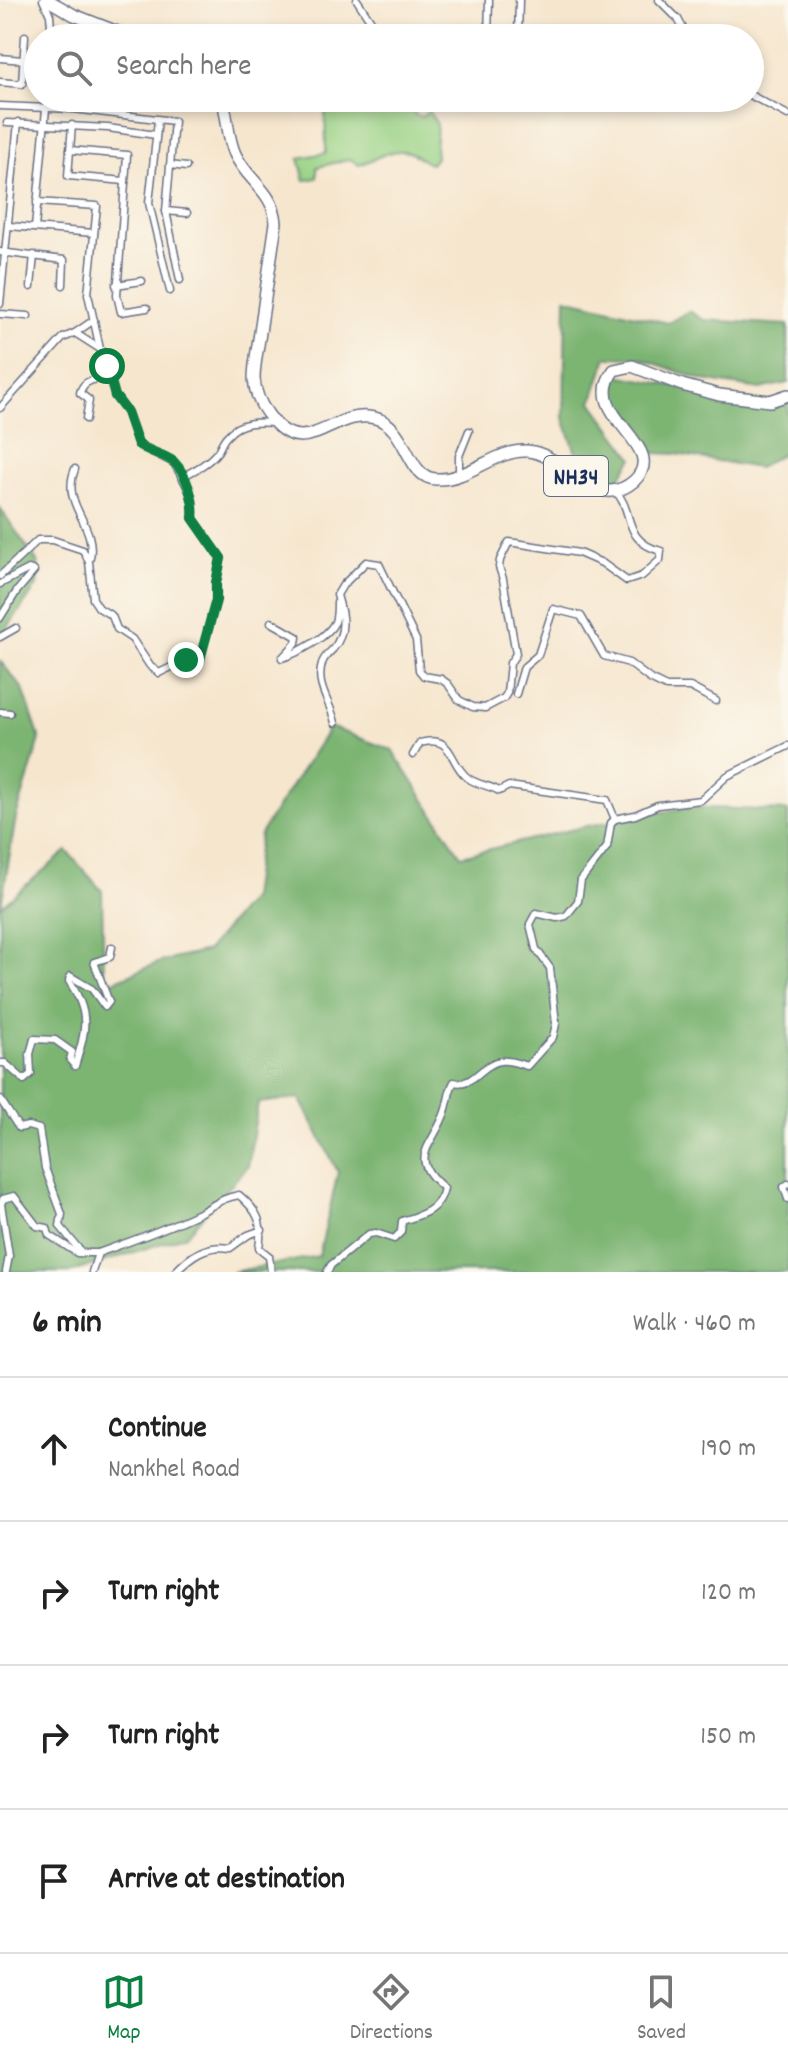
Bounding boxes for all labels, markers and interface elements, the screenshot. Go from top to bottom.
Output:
search box [24,24,764,112]
icon: search [52,46,96,90]
text: Search here [116,47,252,90]
route start [89,348,125,384]
road number: NH34 [544,456,608,496]
route end [168,642,204,678]
text: 6 min [32,1300,102,1349]
text: Walk · 460 m [633,1306,756,1343]
text: Continue [108,1409,207,1452]
icon: ahead [32,1427,76,1471]
text: 190 m [700,1431,756,1468]
text: Nankhel Road [108,1452,240,1489]
icon: right [32,1571,76,1615]
text: Turn right [108,1572,219,1615]
text: 120 m [701,1575,756,1612]
icon: right [32,1715,76,1759]
text: Turn right [108,1716,219,1759]
text: 150 m [700,1719,756,1756]
icon: arrive [32,1859,76,1903]
text: Arrive at destination [108,1860,345,1903]
tab: Map [102,1970,146,2049]
tab: Directions [350,1970,433,2049]
tab: Saved [637,1970,686,2049]

